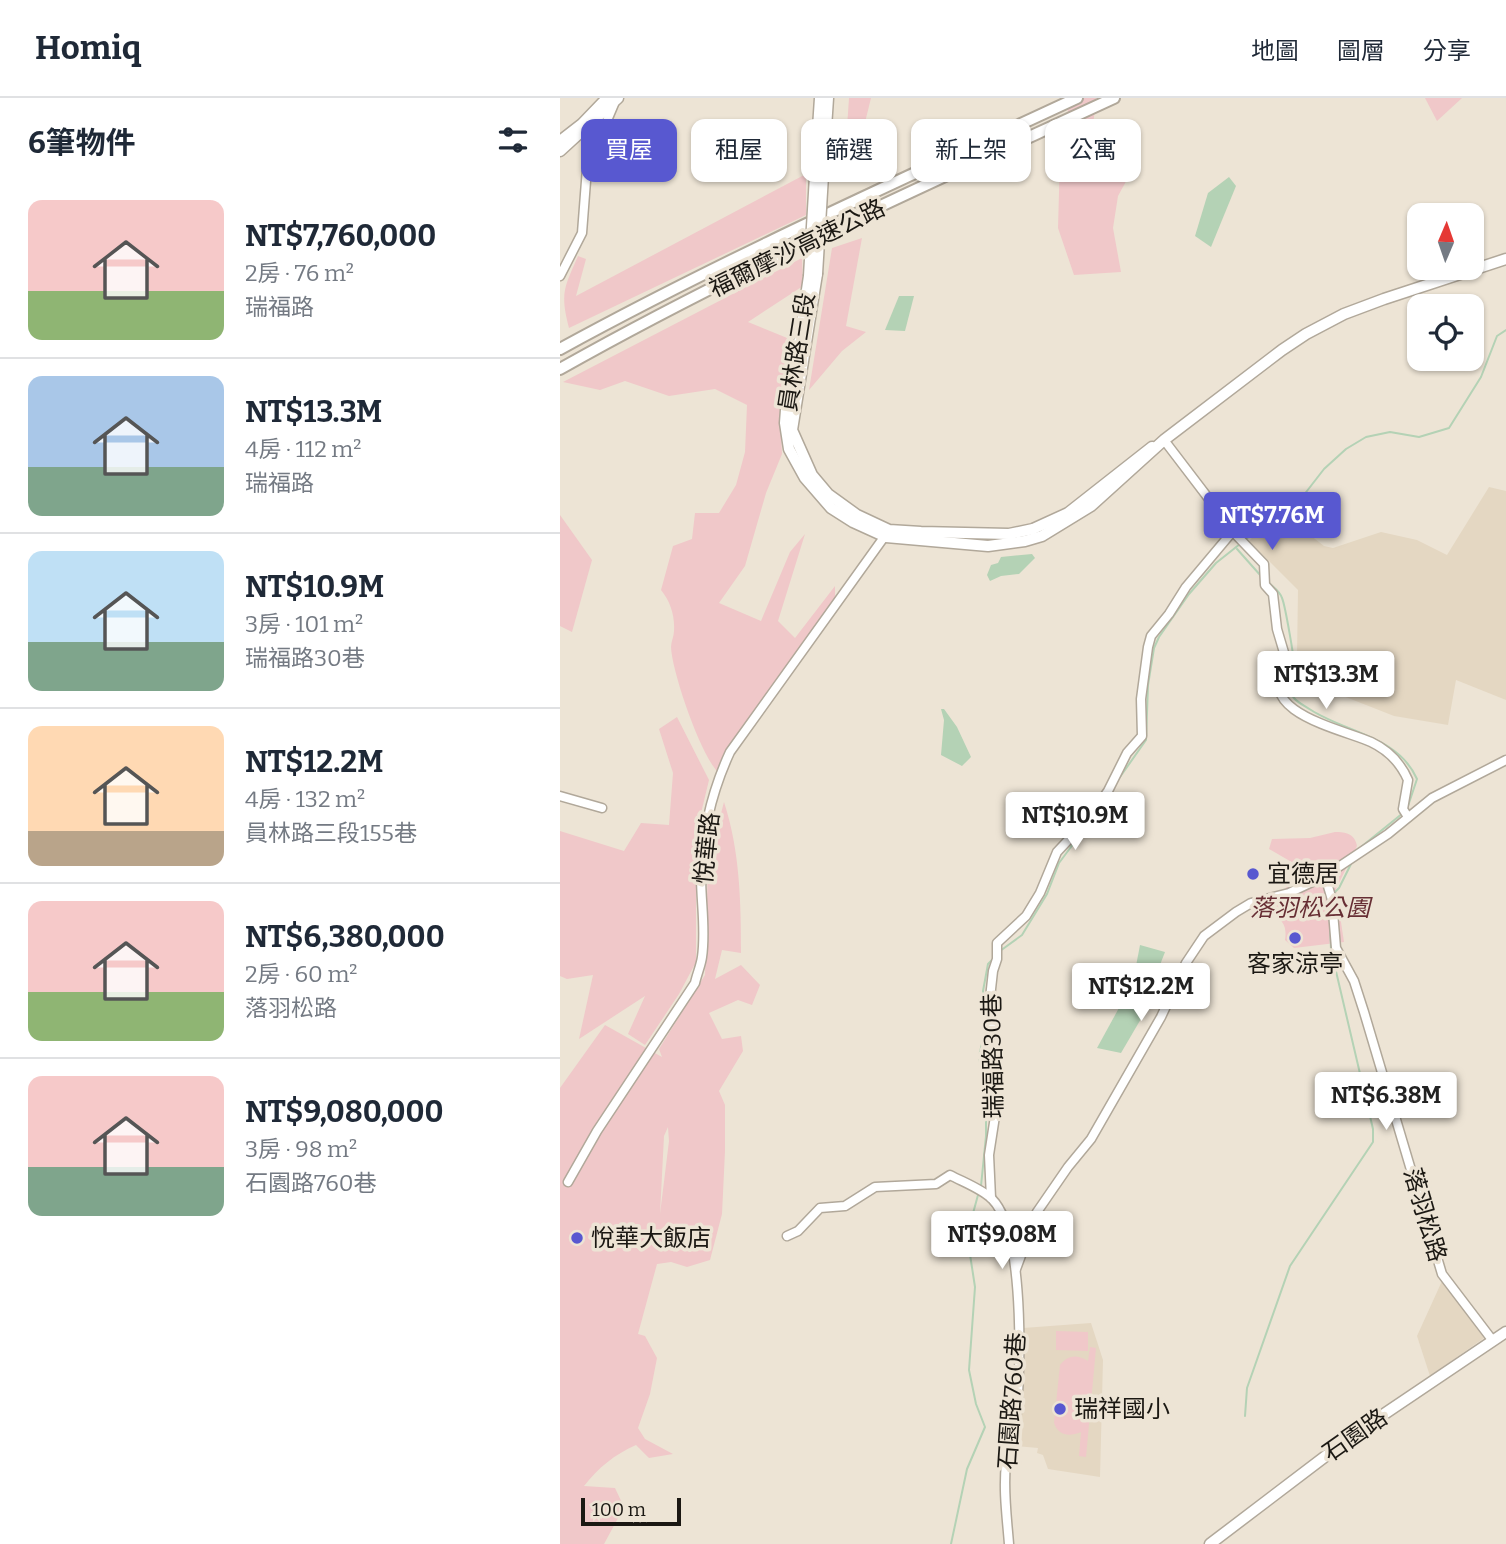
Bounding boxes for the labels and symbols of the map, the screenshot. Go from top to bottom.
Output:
street label: 福爾摩沙高速公路 [705,193,889,303]
north arrow [1407,203,1484,280]
street label: 員林路三段 [774,291,820,413]
pin: NT$7.76M [1200,492,1344,552]
pin: NT$13.3M [1254,652,1398,711]
pin: NT$10.9M [1003,792,1147,852]
street label: 悅華路 [689,811,725,885]
place label: 宜德居 [1267,860,1339,888]
marker: 宜德居 [1245,866,1261,882]
park label: 落羽松公園 [1250,894,1373,922]
marker: 客家涼亭 [1287,930,1303,946]
place label: 客家涼亭 [1247,950,1343,978]
pin: NT$12.2M [1069,964,1213,1023]
street label: 瑞福路30巷 [978,993,1008,1119]
pin: NT$6.38M [1314,1072,1458,1132]
street label: 落羽松路 [1398,1165,1452,1265]
pin: NT$9.08M [930,1212,1074,1271]
place label: 悅華大飯店 [591,1224,711,1252]
marker: 悅華大飯店 [569,1230,585,1246]
street label: 石園路760巷 [993,1332,1031,1470]
place label: 瑞祥國小 [1074,1395,1170,1423]
marker: 瑞祥國小 [1052,1401,1068,1417]
street label: 石園路 [1317,1403,1393,1467]
scale bar [581,1495,681,1527]

